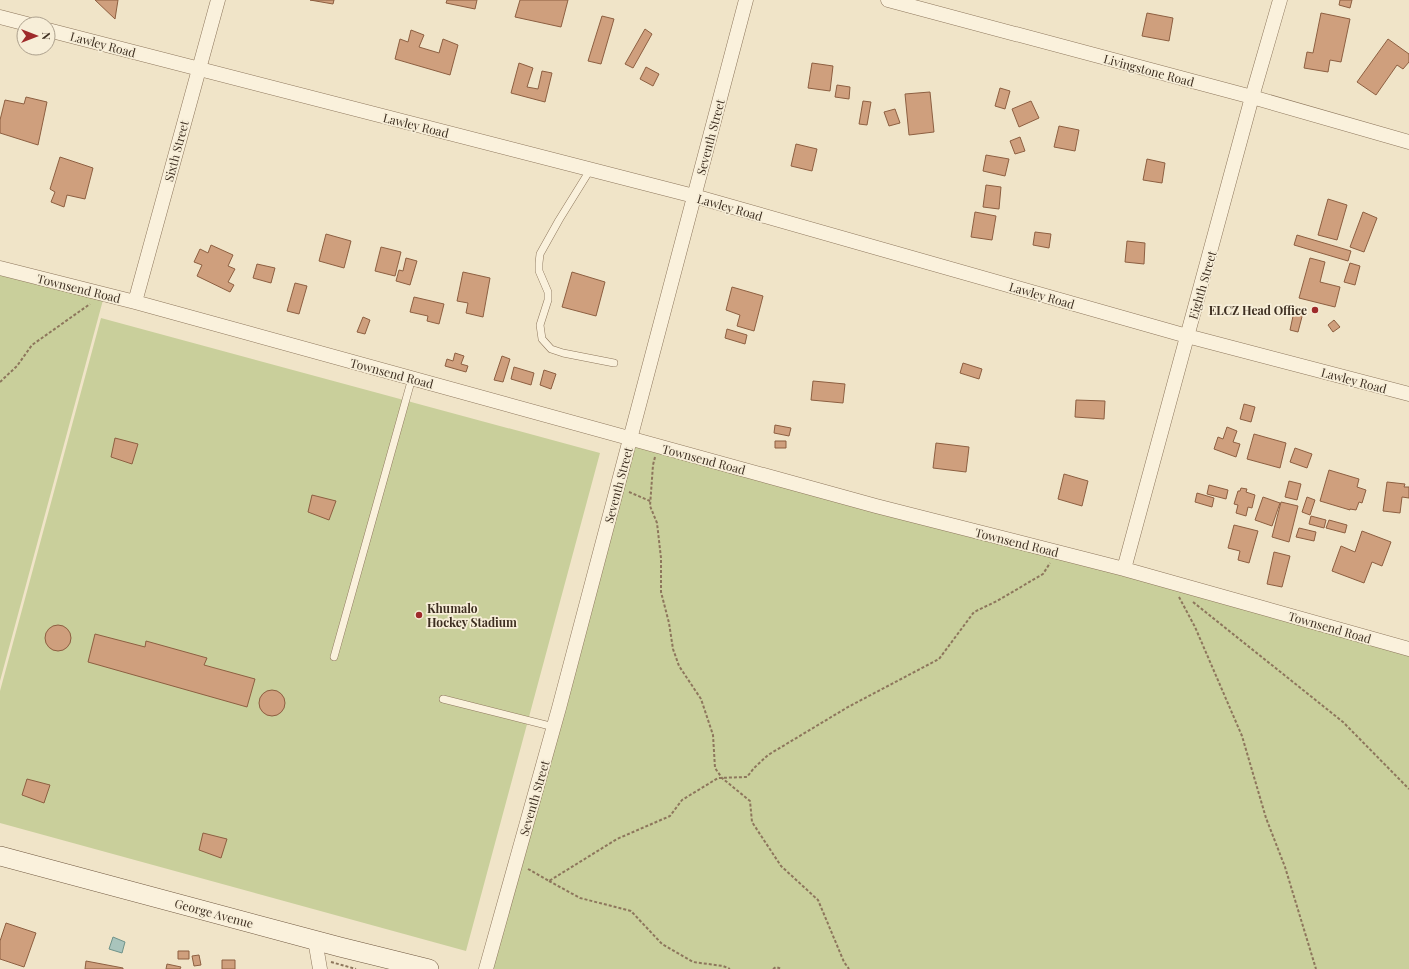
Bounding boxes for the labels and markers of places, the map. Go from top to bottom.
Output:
place label: ELCZ Head Office [1209,302,1307,318]
marker: ELCZ Head Office [1310,305,1320,315]
place label: Khumalo Hockey Stadium [427,600,517,630]
marker: Khumalo Hockey Stadium [414,610,424,620]

